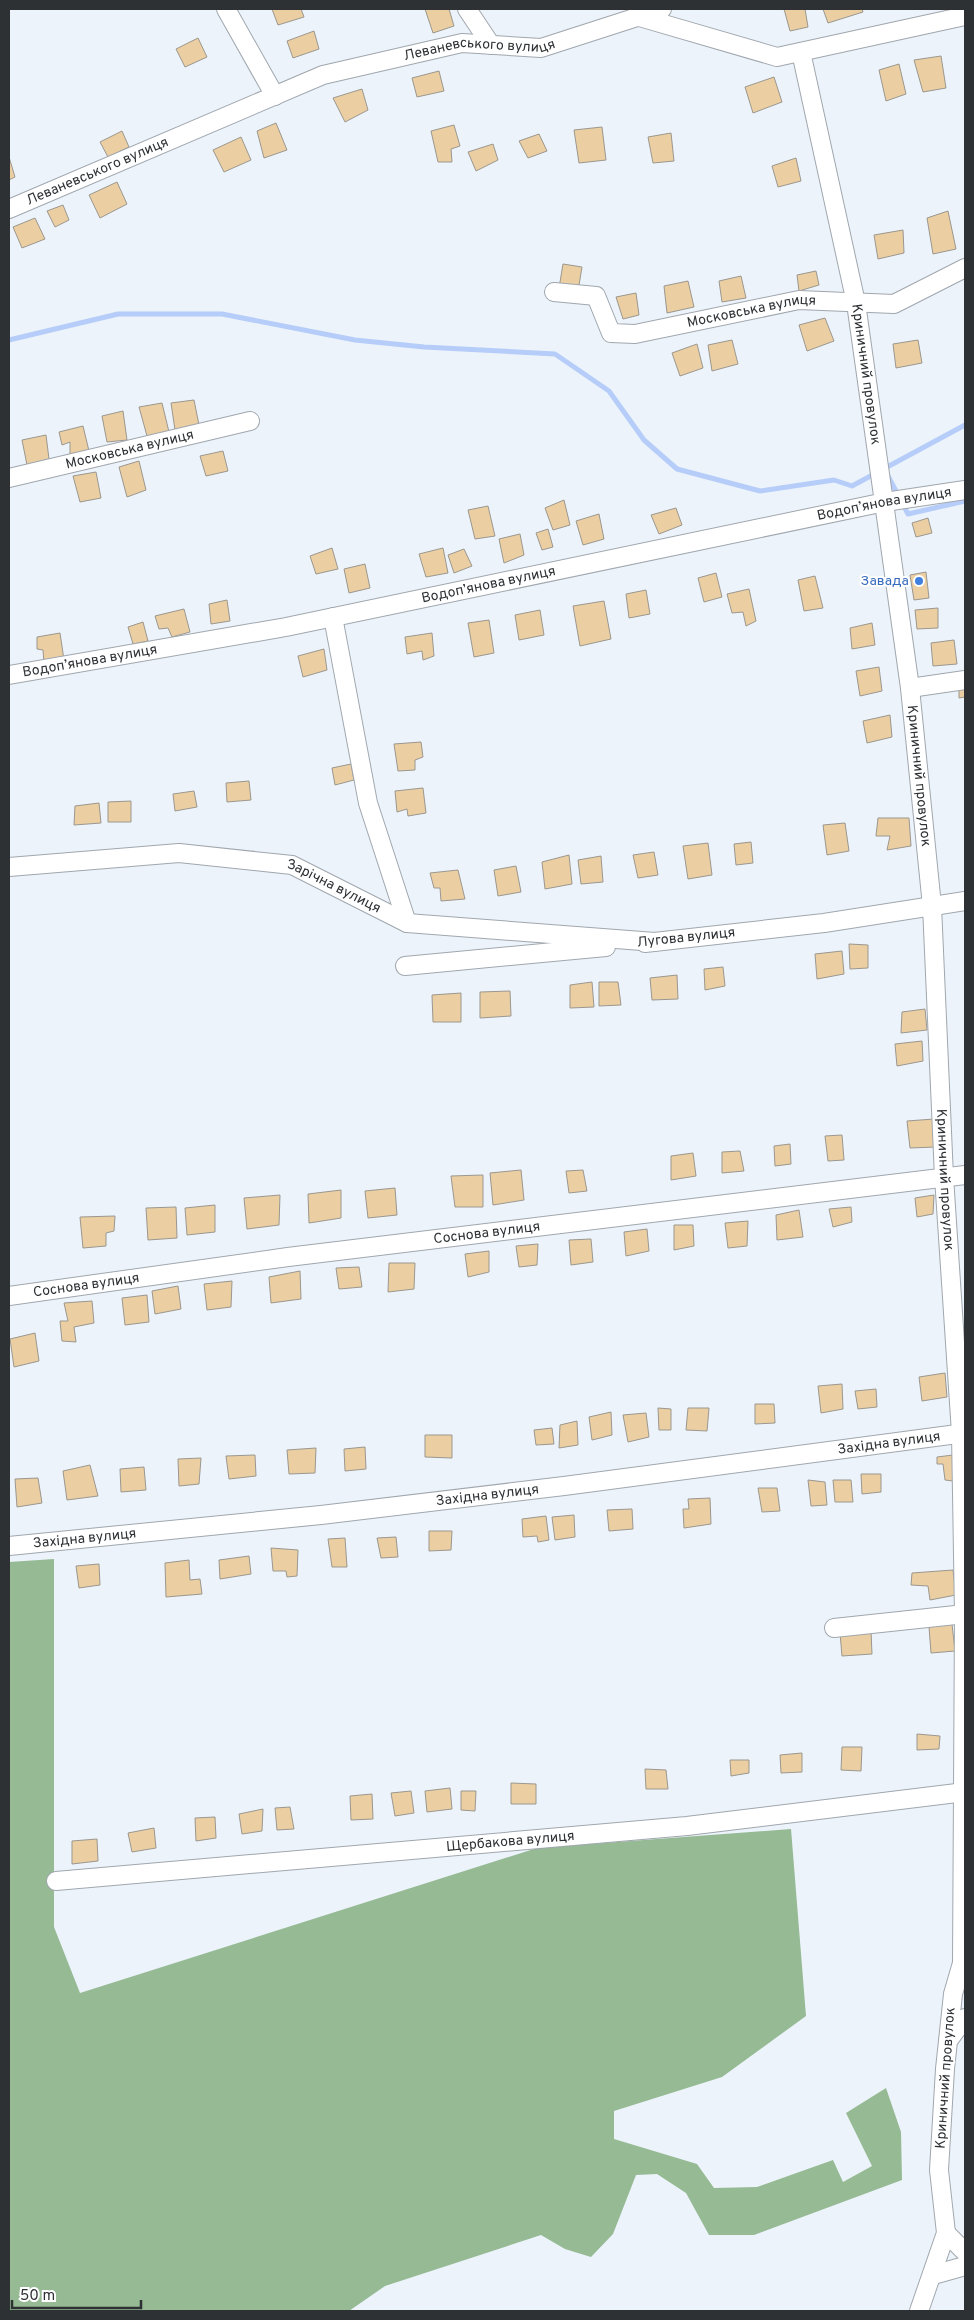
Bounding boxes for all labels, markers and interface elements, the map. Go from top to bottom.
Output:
street label: Леваневського вулиця [402,34,557,65]
street label: Леваневського вулиця [24,133,171,209]
street label: Московська вулиця [685,292,816,332]
street label: Криничний провулок [848,303,884,446]
street label: Московська вулиця [64,426,195,473]
street label: Водоп’янова вулиця [815,484,953,524]
street label: Водоп’янова вулиця [420,562,557,607]
place label: Завада [861,573,909,590]
marker: Завада [913,575,925,587]
street label: Водоп’янова вулиця [21,641,158,681]
street label: Криничний провулок [903,704,934,847]
street label: Зарічна вулиця [286,856,384,917]
street label: Лугова вулиця [636,924,736,952]
street label: Криничний провулок [932,1109,957,1251]
street label: Соснова вулиця [433,1218,541,1248]
street label: Соснова вулиця [32,1269,141,1301]
street label: Західна вулиця [836,1428,941,1458]
street label: Західна вулиця [435,1481,540,1510]
street label: Західна вулиця [32,1525,137,1552]
street label: Щербакова вулиця [445,1827,575,1855]
street label: Криничний провулок [933,2007,959,2149]
scale bar [12,2278,141,2310]
text: 50 m [20,2287,55,2306]

